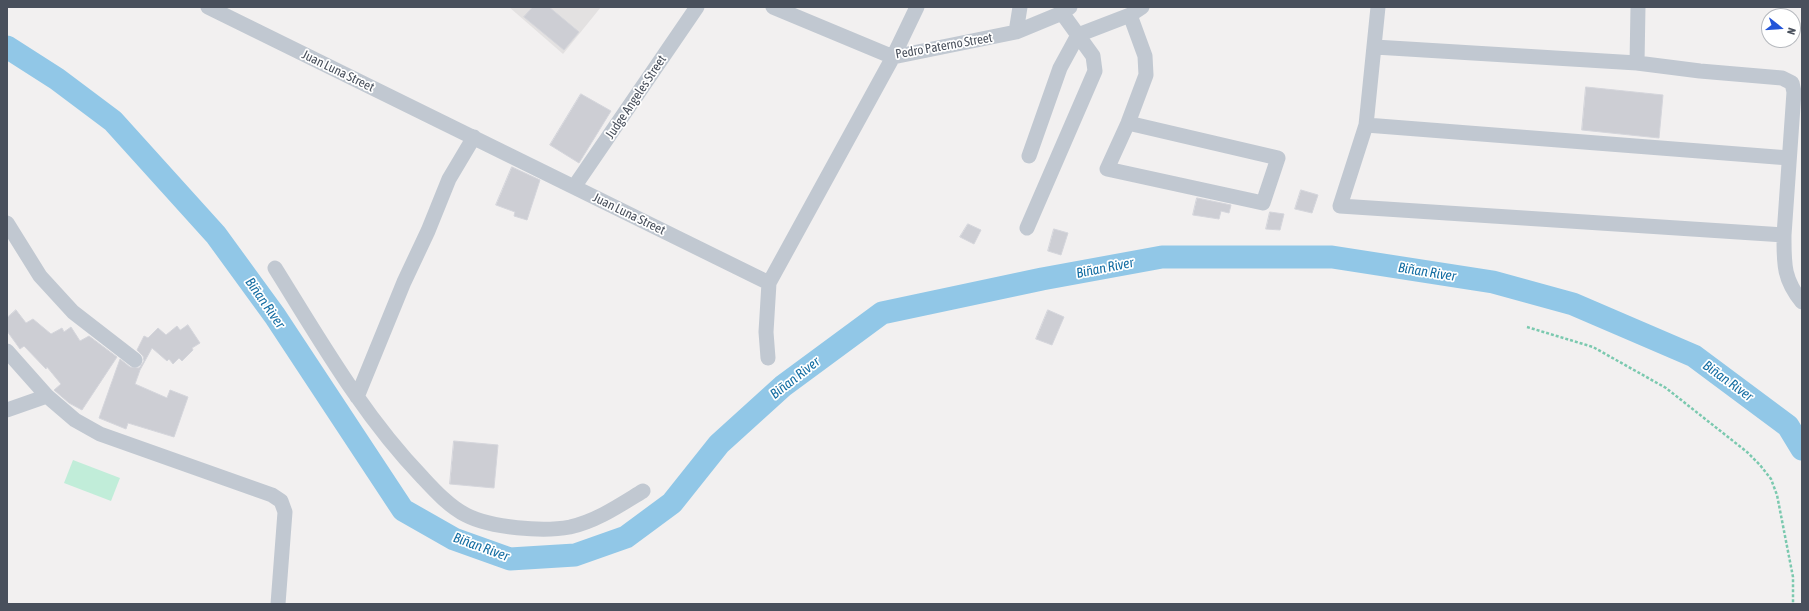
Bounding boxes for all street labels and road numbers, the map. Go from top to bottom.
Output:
street label: Pedro Paterno Street [894,30,994,62]
street label: Juan Luna Street [299,47,377,95]
street label: Judge Angeles Street [602,52,670,142]
street label: Juan Luna Street [590,190,668,238]

